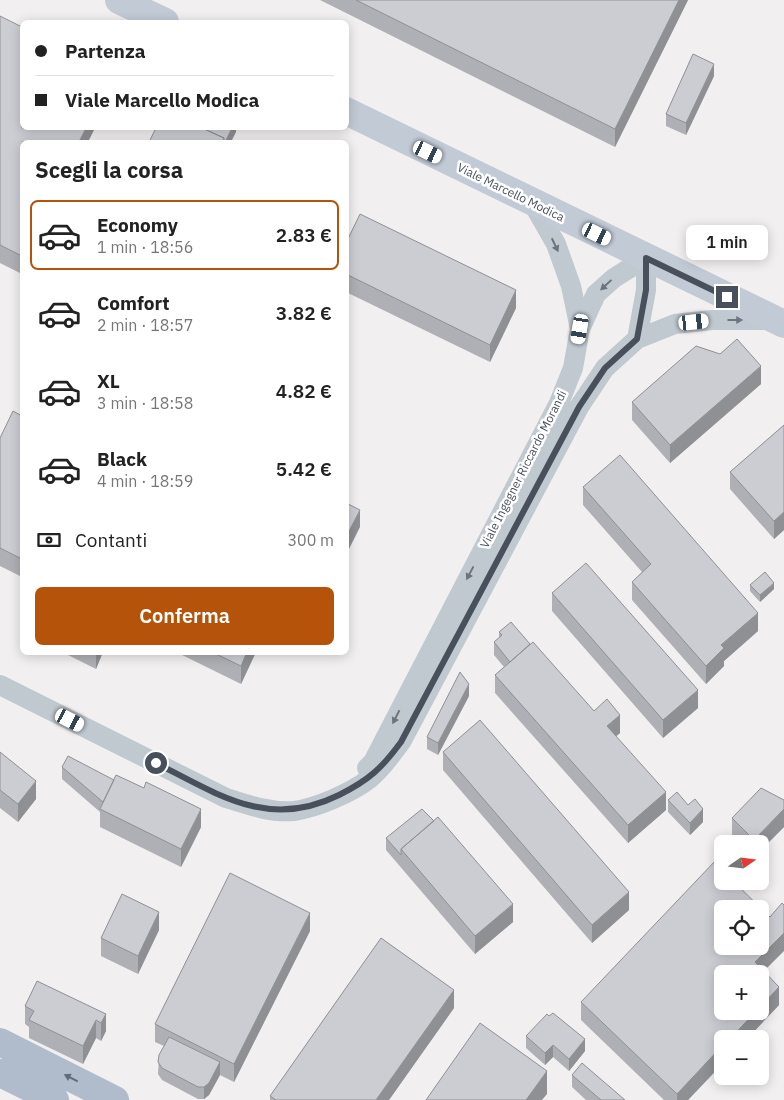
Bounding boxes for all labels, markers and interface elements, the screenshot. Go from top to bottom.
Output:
text: Partenza [65,39,146,63]
text: Viale Marcello Modica [65,88,259,112]
car [411,139,444,165]
text: Scegli la corsa [35,155,183,184]
street label: Viale Marcello Modica [455,160,568,225]
icon: car [37,213,82,258]
text: Economy [97,213,178,237]
car [580,221,613,247]
text: 2.83 € [276,223,332,247]
callout: 1 min [686,224,768,260]
text: 1 min [706,232,748,252]
text: 1 min · 18:56 [97,237,193,257]
one-way arrow [552,238,560,252]
one-way arrow [600,279,612,291]
route end [716,286,738,308]
icon: car [37,291,82,336]
text: Comfort [97,291,170,315]
text: 3.82 € [276,301,332,325]
car [570,313,589,345]
car [678,313,709,331]
text: 2 min · 18:57 [97,315,193,335]
one-way arrow [727,316,743,324]
icon: car [37,369,82,414]
text: XL [97,369,120,393]
text: 4.82 € [276,379,332,403]
street label: Viale Ingegner Riccardo Morandi [477,388,569,550]
text: 3 min · 18:58 [97,393,193,413]
icon: car [37,447,82,492]
text: Black [97,447,147,471]
text: 5.42 € [276,457,332,481]
text: 4 min · 18:59 [97,471,193,491]
icon: cash [35,526,63,554]
text: Contanti [75,528,147,552]
text: 300 m [287,530,334,550]
one-way arrow [466,566,475,579]
button: Conferma [35,587,334,645]
car [53,707,86,733]
one-way arrow [392,710,400,724]
route start [145,752,167,774]
north arrow [714,835,769,890]
map controls [714,835,769,1085]
button: locate [714,900,769,955]
button: + [714,965,769,1020]
button: − [714,1030,769,1085]
one-way arrow [64,1074,78,1082]

